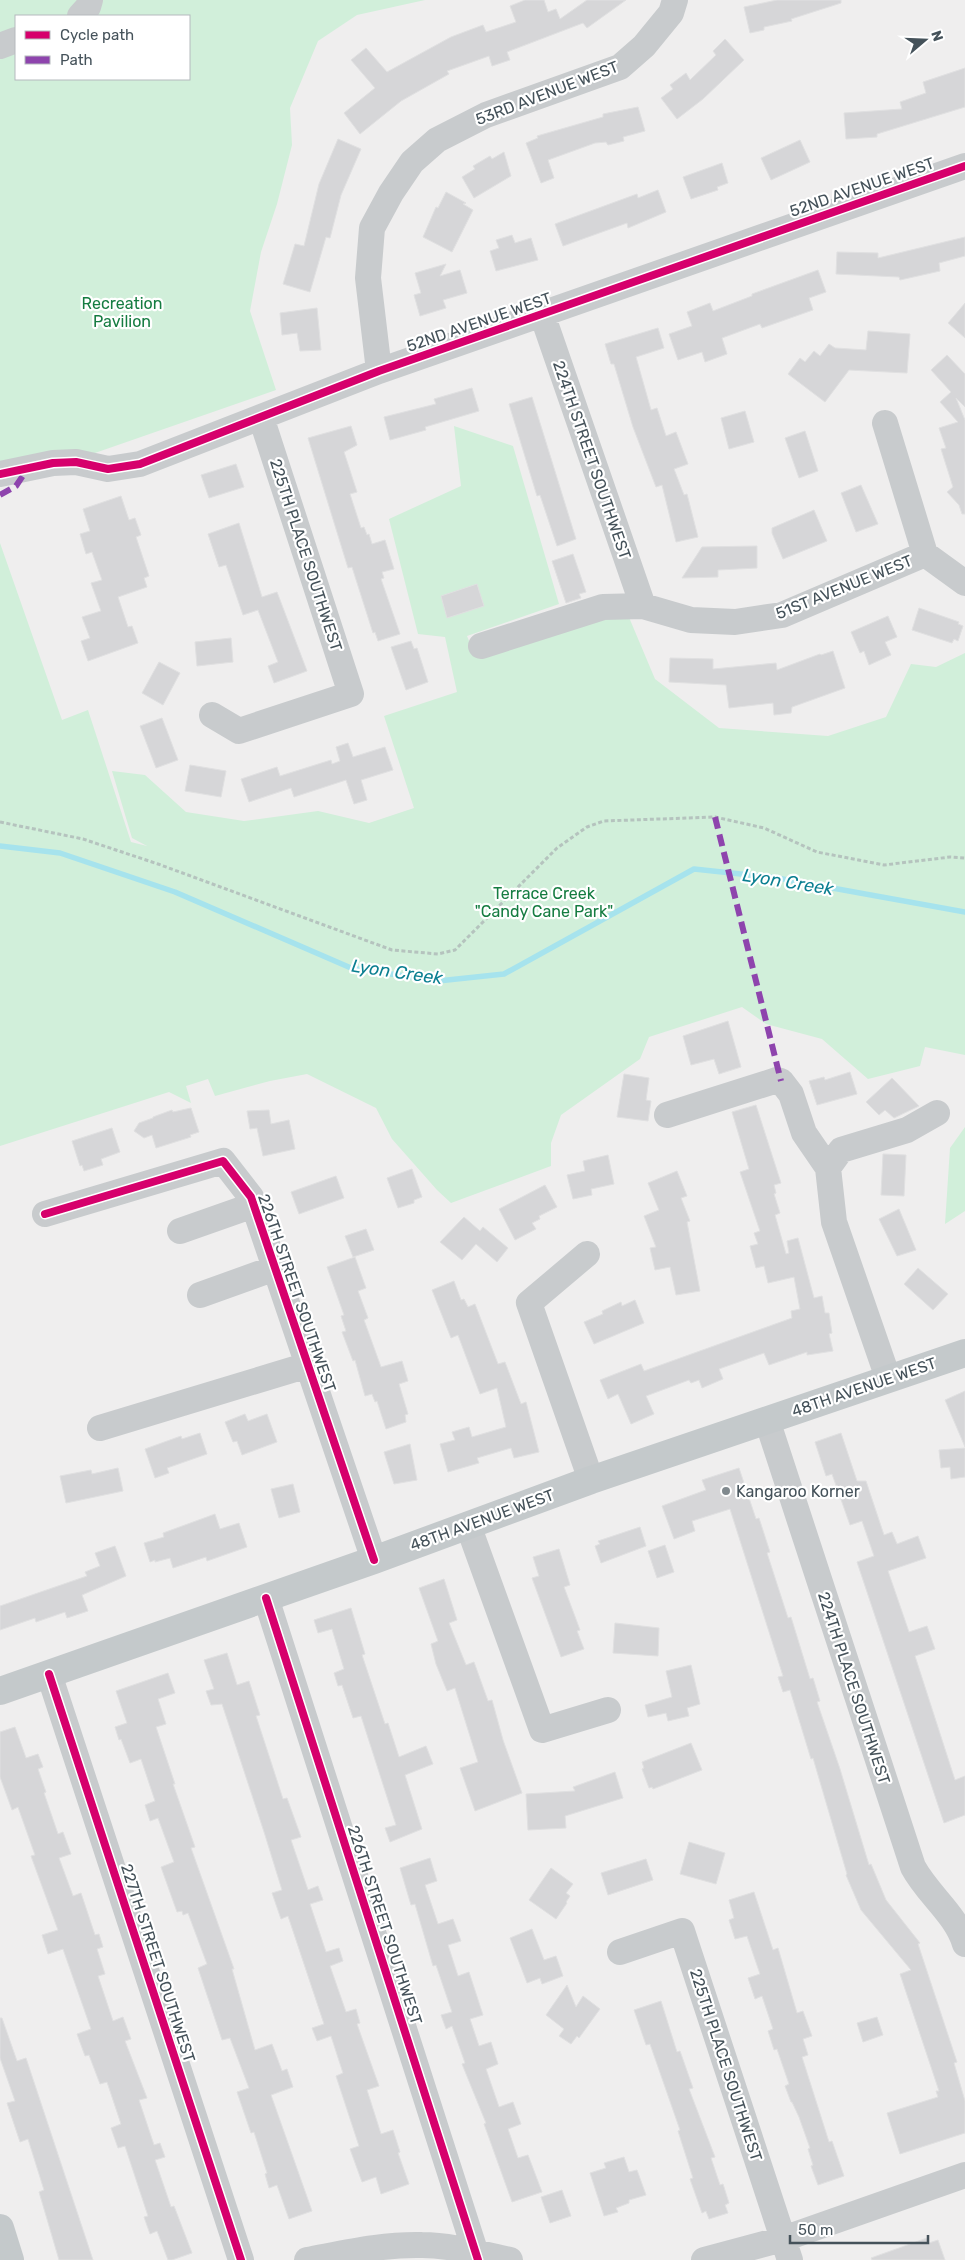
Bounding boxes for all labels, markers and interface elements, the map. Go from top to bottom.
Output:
legend [15,15,190,80]
north arrow [900,15,950,65]
text: Cycle path [60,26,134,44]
text: N [927,28,946,43]
text: Path [60,51,93,69]
street label: 53RD AVENUE WEST [473,57,621,129]
street label: 52ND AVENUE WEST [787,153,937,221]
street label: 52ND AVENUE WEST [404,288,554,356]
park label: Recreation Pavilion [82,294,162,331]
street label: 224TH STREET SOUTHWEST [549,358,635,562]
street label: 225TH PLACE SOUTHWEST [266,456,346,654]
street label: 51ST AVENUE WEST [773,551,915,623]
water label: Lyon Creek [741,864,836,900]
park label: Terrace Creek "Candy Cane Park" [475,884,613,921]
water label: Lyon Creek [350,955,445,989]
street label: 226TH STREET SOUTHWEST [254,1191,340,1395]
street label: 48TH AVENUE WEST [789,1353,939,1421]
place label: Kangaroo Korner [736,1482,860,1501]
street label: 48TH AVENUE WEST [407,1485,557,1555]
marker: Kangaroo Korner [720,1485,732,1497]
street label: 224TH PLACE SOUTHWEST [814,1589,894,1787]
street label: 226TH STREET SOUTHWEST [344,1823,426,2027]
street label: 227TH STREET SOUTHWEST [117,1861,199,2065]
street label: 225TH PLACE SOUTHWEST [686,1966,766,2164]
scale bar [790,2212,928,2244]
text: 50 m [798,2221,833,2239]

